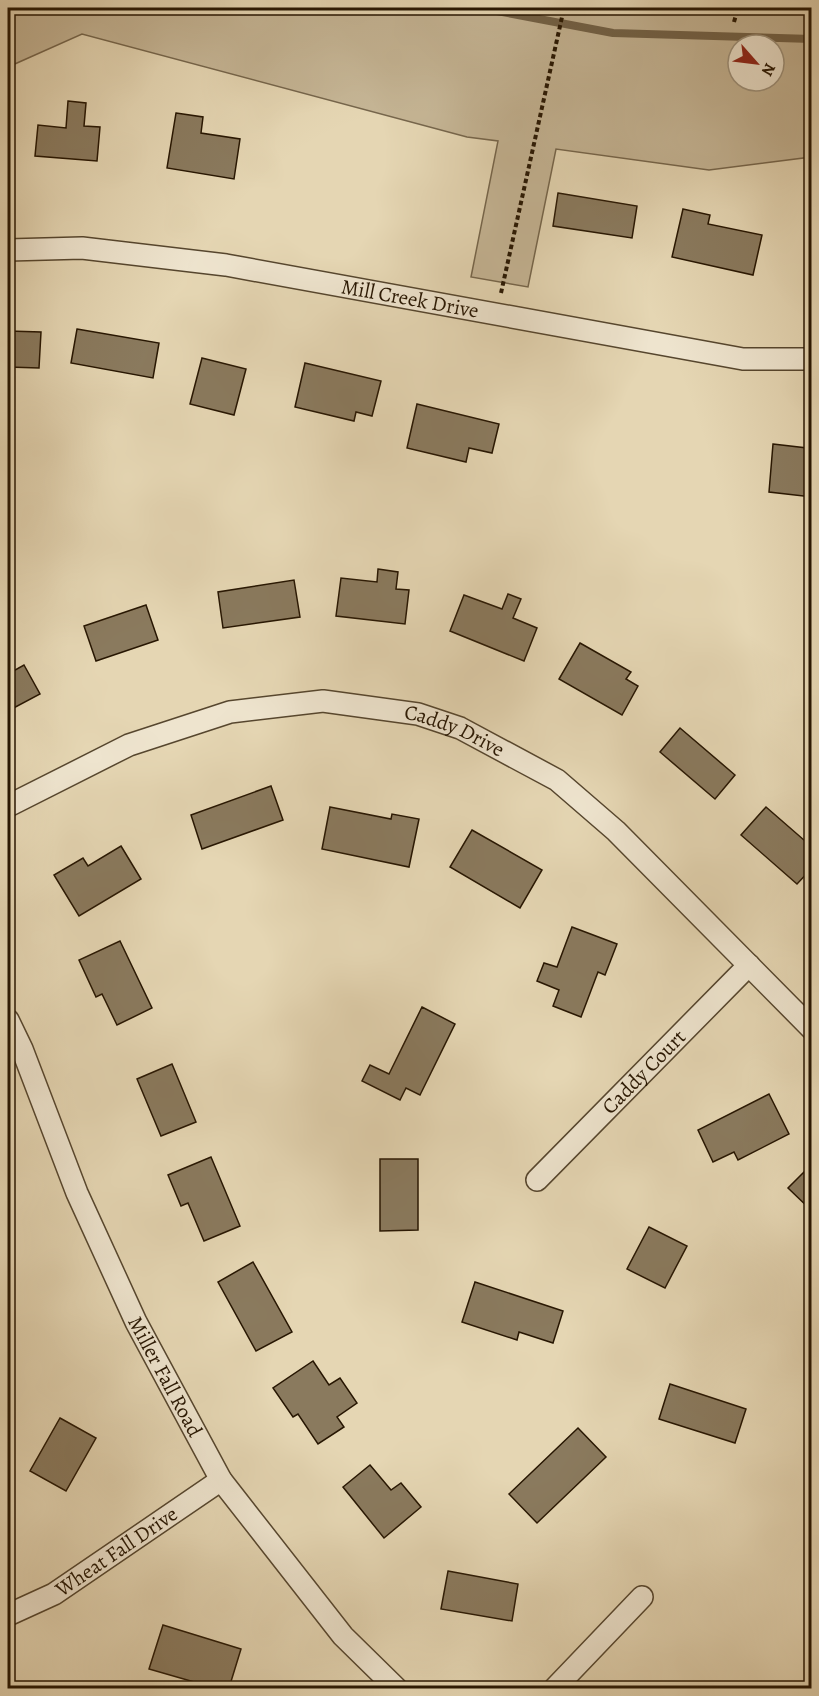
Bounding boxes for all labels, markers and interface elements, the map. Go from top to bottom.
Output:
north arrow [726,33,786,93]
text: N [756,59,781,80]
street label: Mill Creek Drive [339,272,481,325]
street label: Caddy Drive [403,698,509,763]
street label: Caddy Court [596,1023,692,1120]
street label: Miller Fall Road [121,1311,210,1442]
street label: Wheat Fall Drive [49,1500,183,1604]

